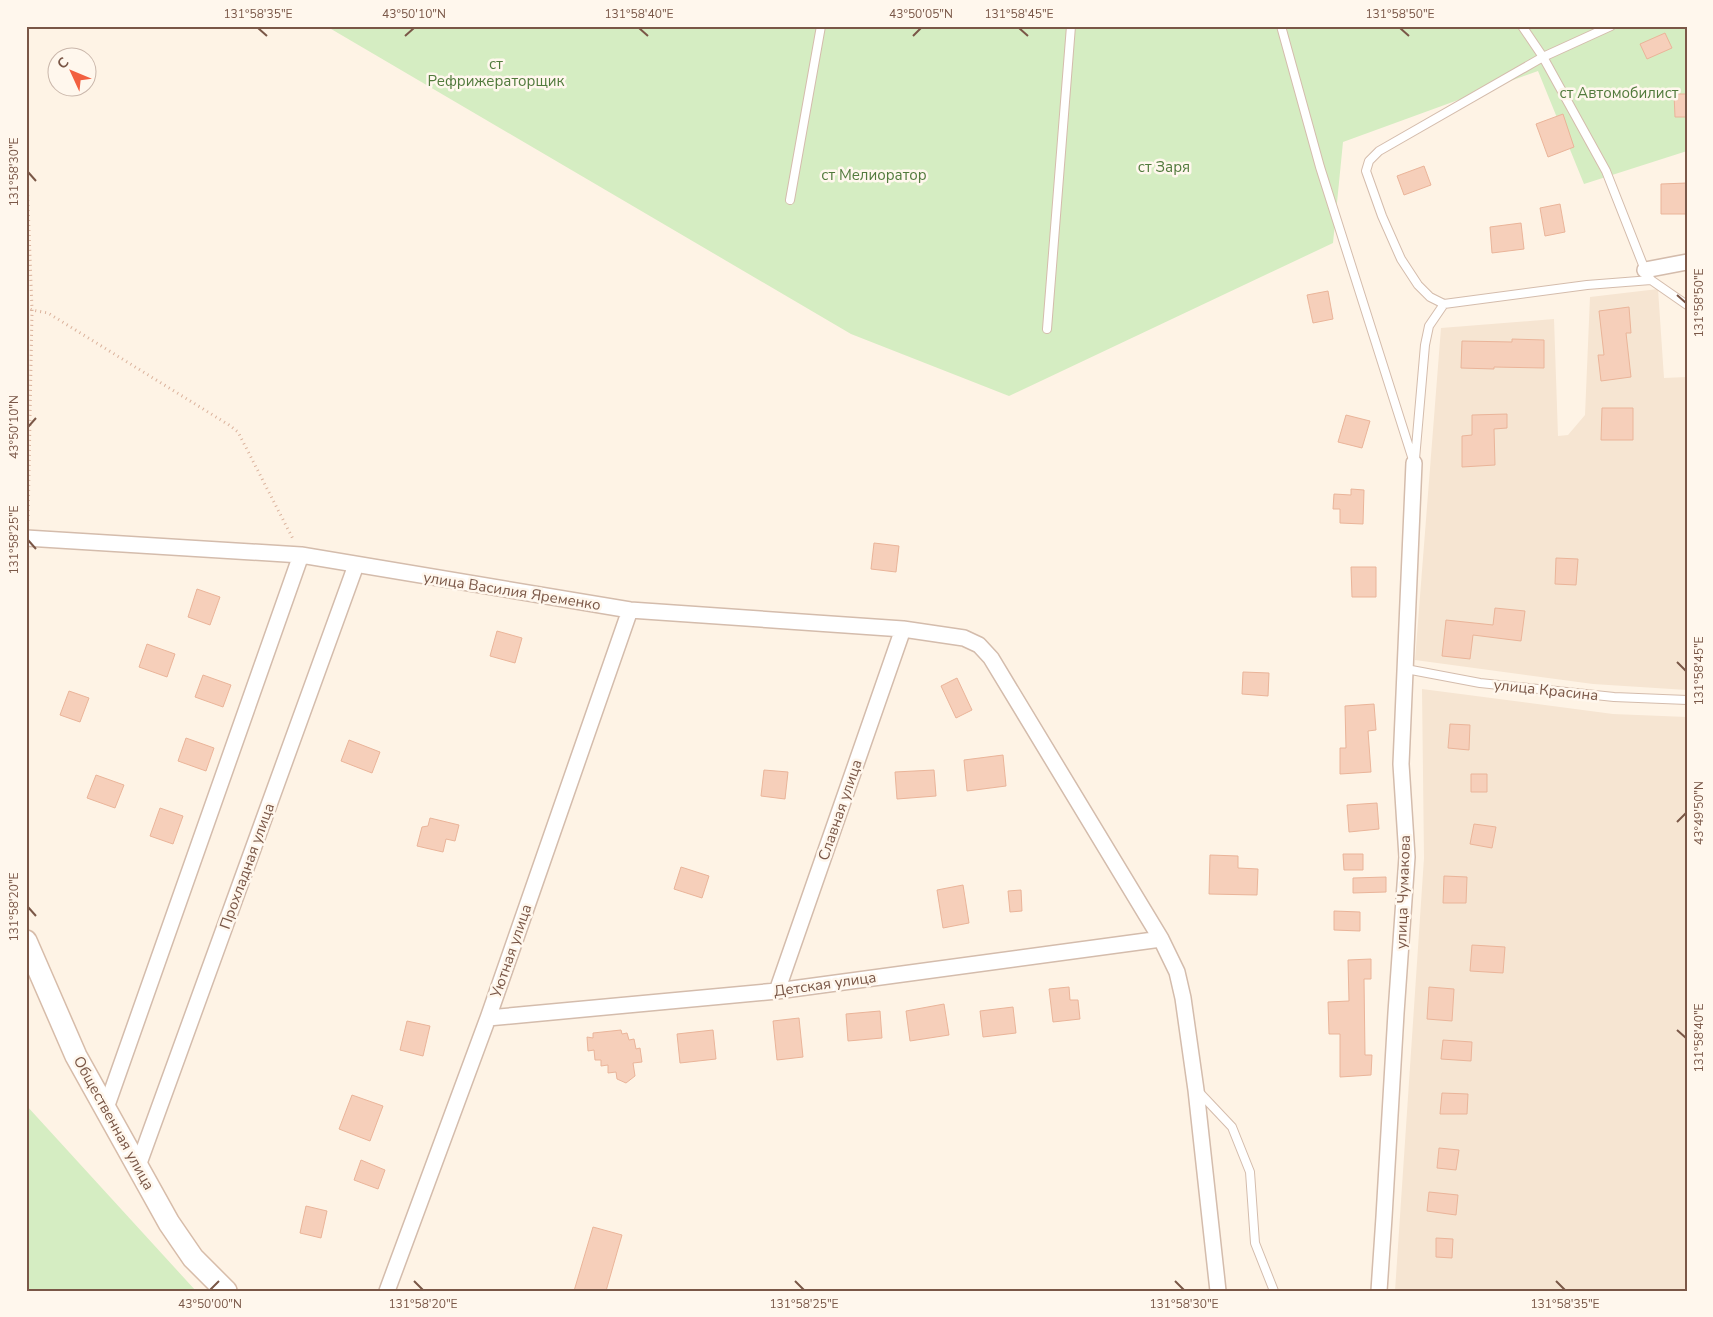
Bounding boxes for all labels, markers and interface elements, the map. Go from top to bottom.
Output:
text: 131°58'35"E [223,6,293,22]
text: 43°50'10"N [382,6,446,22]
text: 131°58'40"E [604,6,674,22]
text: 43°50'05"N [889,6,953,22]
text: 131°58'45"E [984,6,1054,22]
text: 131°58'50"E [1365,6,1435,22]
north arrow [48,48,98,98]
text: С [53,53,73,73]
park label: ст Рефрижераторщик [428,54,565,91]
park label: ст Автомобилист [1560,83,1679,103]
text: 131°58'30"E [6,137,22,207]
park label: ст Заря [1138,157,1190,177]
park label: ст Мелиоратор [821,165,927,185]
text: 131°58'50"E [1691,268,1707,338]
text: 43°50'10"N [6,395,22,459]
text: 131°58'25"E [6,505,22,575]
street label: улица Василия Яременко [422,567,602,615]
text: 131°58'45"E [1691,636,1707,706]
street label: улица Красина [1493,675,1599,705]
street label: Славная улица [813,757,867,863]
text: 43°49'50"N [1691,781,1707,845]
street label: Прохладная улица [215,800,279,932]
street label: улица Чумакова [1391,835,1415,949]
text: 131°58'20"E [6,872,22,942]
street label: Уютная улица [485,902,536,1001]
street label: Детская улица [772,967,878,1001]
text: 131°58'40"E [1691,1003,1707,1073]
street label: Общественная улица [69,1053,159,1193]
text: 43°50'00"N [178,1296,242,1312]
text: 131°58'20"E [388,1296,458,1312]
text: 131°58'25"E [769,1296,839,1312]
text: 131°58'30"E [1149,1296,1219,1312]
text: 131°58'35"E [1530,1296,1600,1312]

